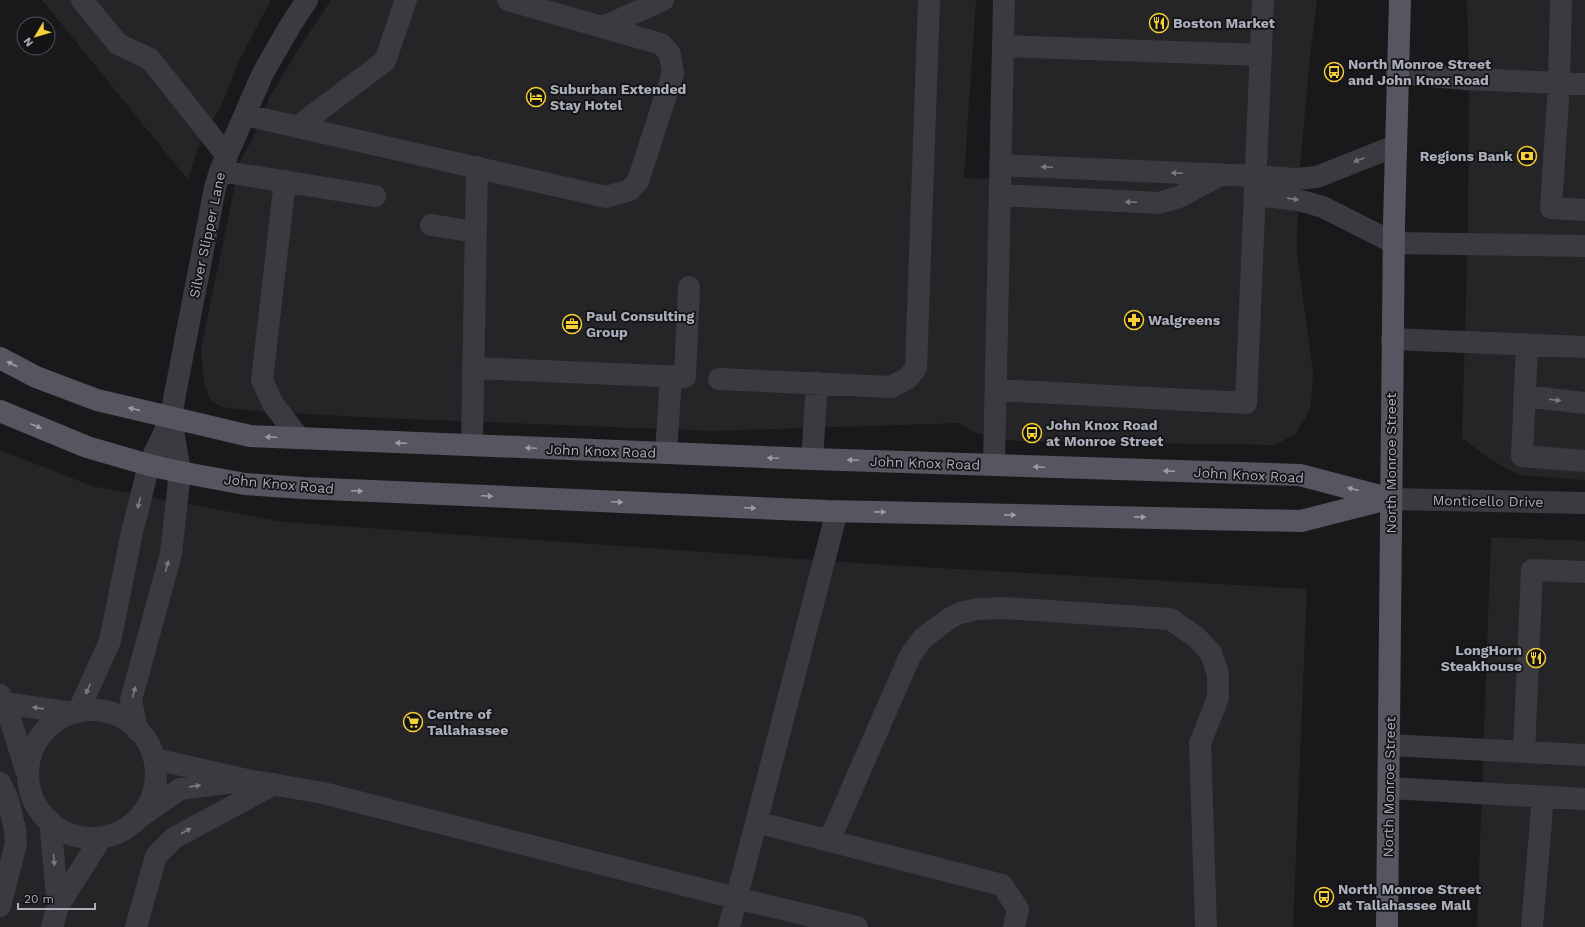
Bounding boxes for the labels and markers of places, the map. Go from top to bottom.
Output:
restaurant icon: Boston Market [1148,12,1170,34]
place label: Boston Market [1173,15,1275,31]
place label: North Monroe Street and John Knox Road [1348,56,1491,88]
bus stop icon: North Monroe Street and John Knox Road [1323,61,1345,83]
place label: Suburban Extended Stay Hotel [550,81,686,113]
hotel icon: Suburban Extended Stay Hotel [525,86,547,108]
bank icon: Regions Bank [1516,145,1538,167]
place label: Regions Bank [1420,148,1513,164]
place label: Paul Consulting Group [586,308,694,340]
pharmacy icon: Walgreens [1123,309,1145,331]
place label: Walgreens [1148,312,1221,328]
office icon: Paul Consulting Group [561,313,583,335]
place label: John Knox Road at Monroe Street [1046,417,1163,449]
bus stop icon: John Knox Road at Monroe Street [1021,422,1043,444]
place label: LongHorn Steakhouse [1441,642,1522,674]
restaurant icon: LongHorn Steakhouse [1525,647,1547,669]
place label: Centre of Tallahassee [427,706,508,738]
supermarket icon: Centre of Tallahassee [402,711,424,733]
place label: North Monroe Street at Tallahassee Mall [1338,881,1481,913]
bus stop icon: North Monroe Street at Tallahassee Mall [1313,886,1335,908]

